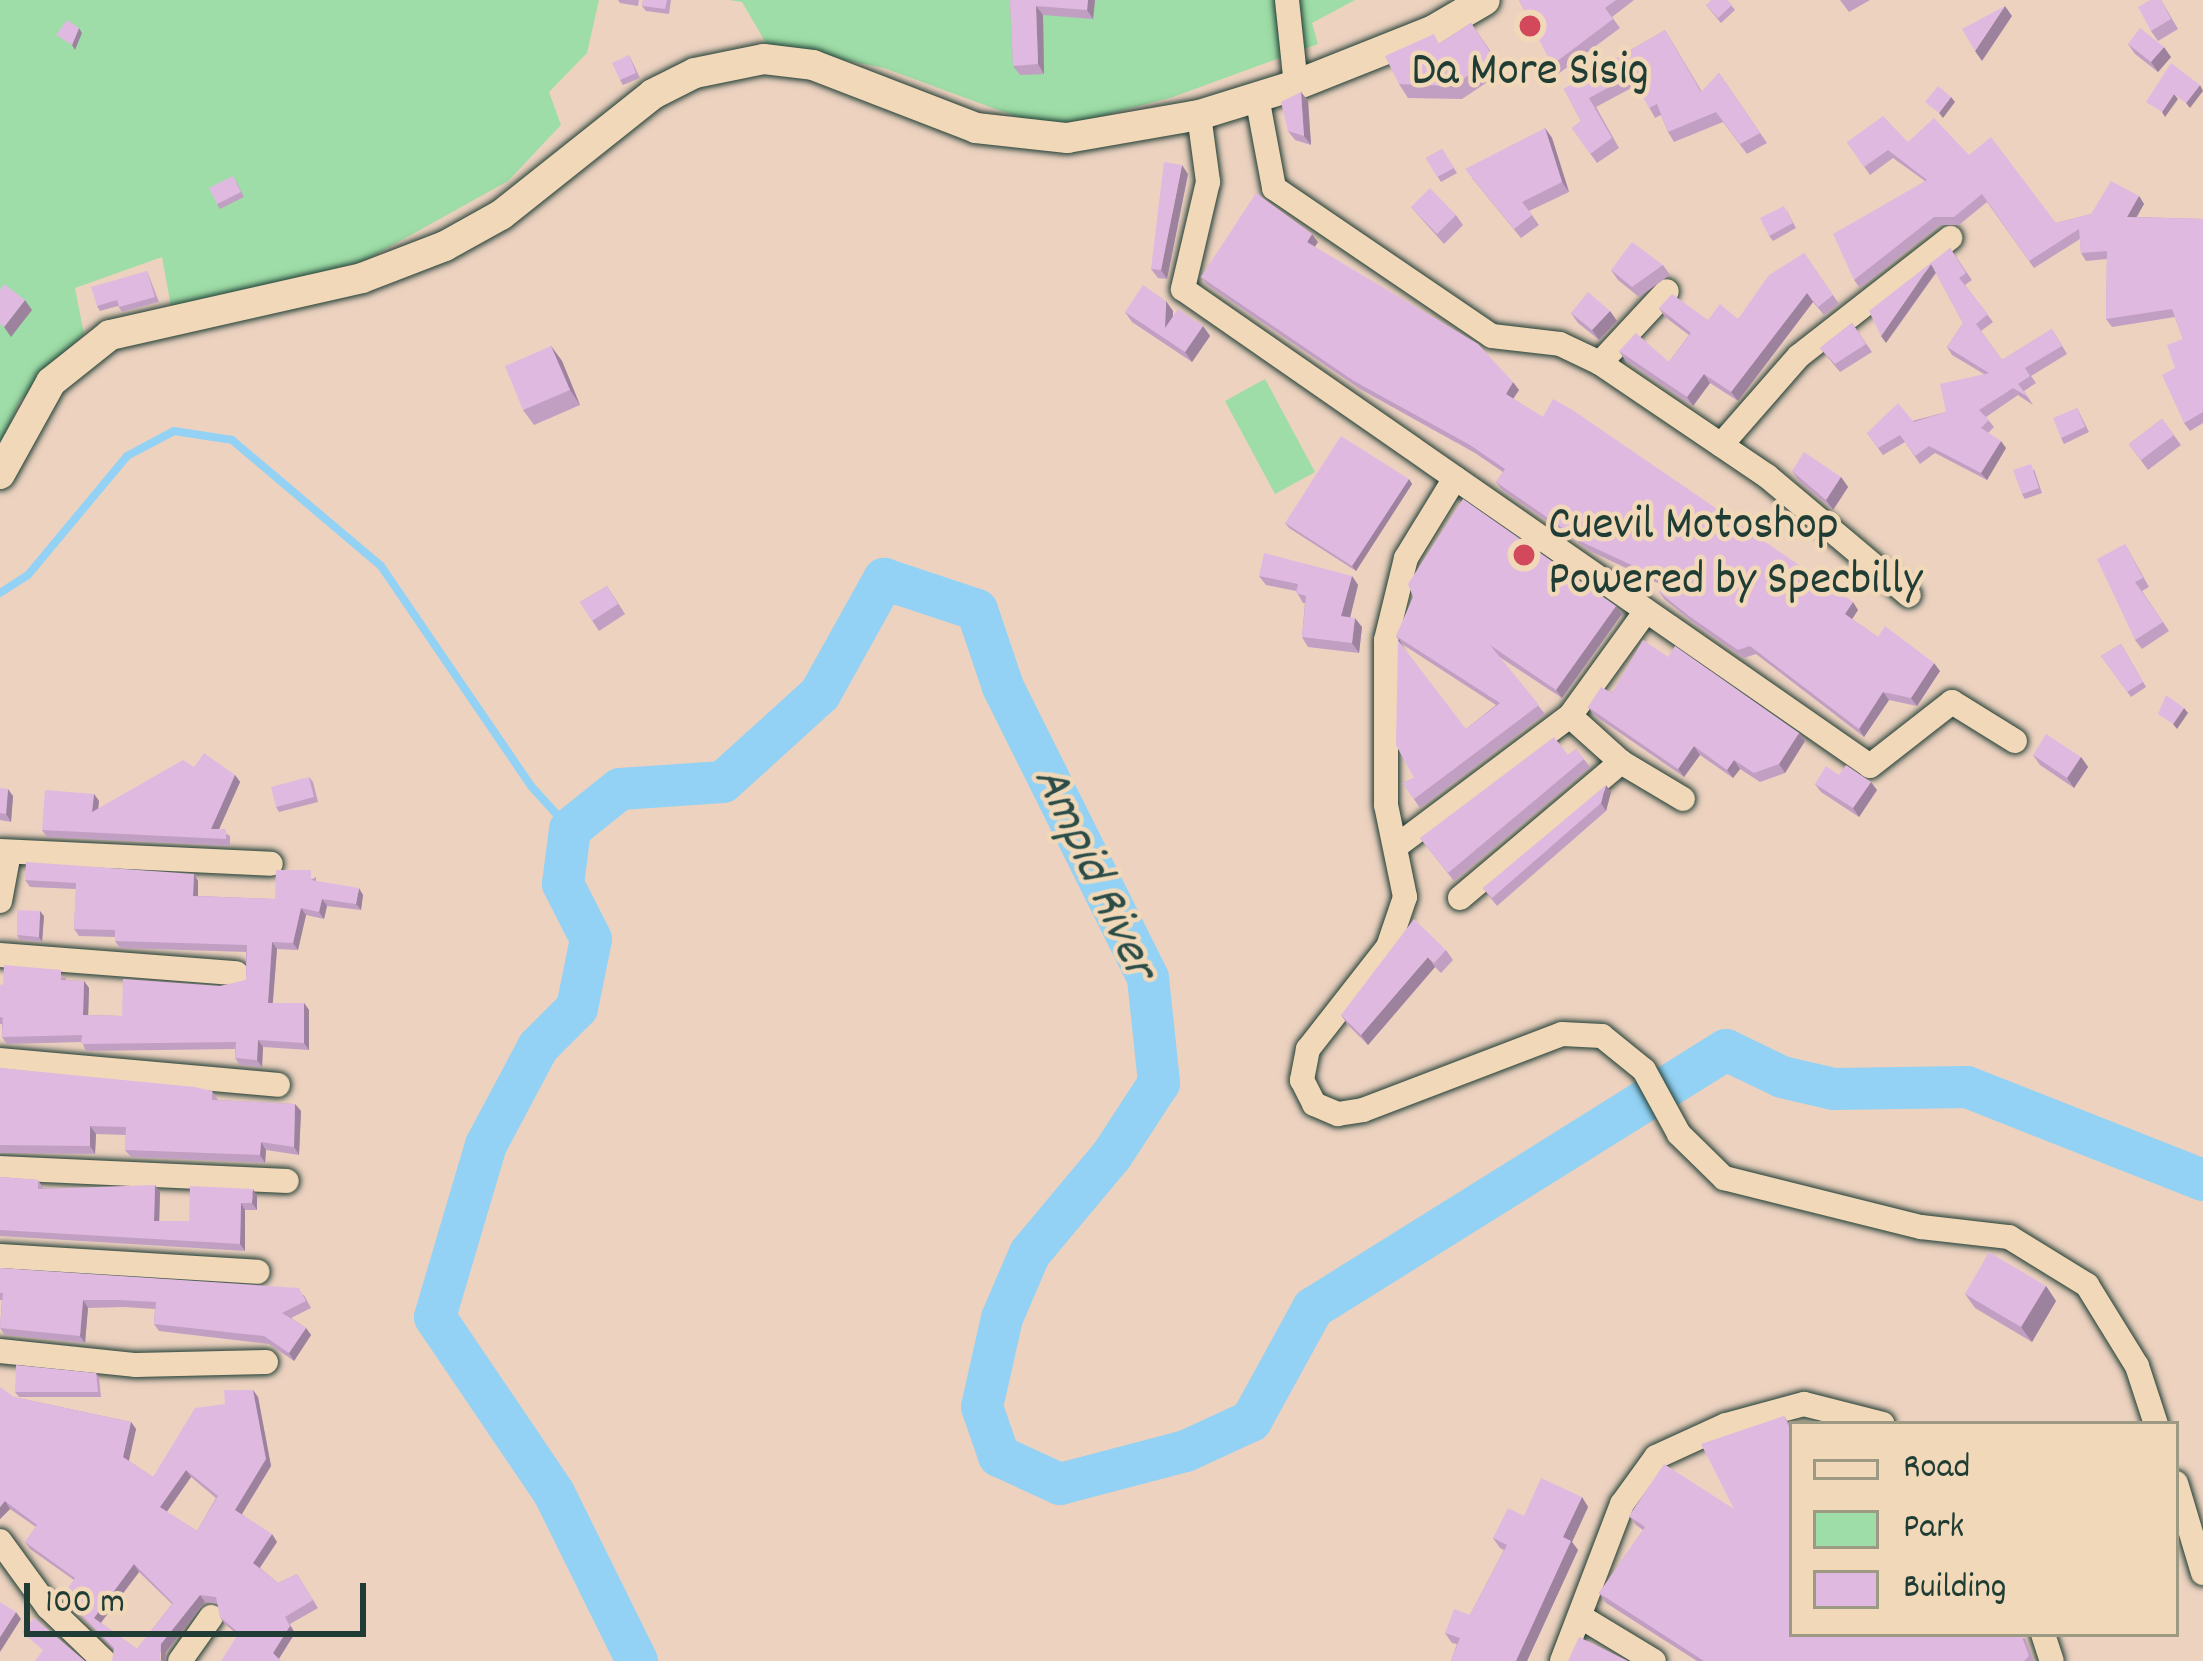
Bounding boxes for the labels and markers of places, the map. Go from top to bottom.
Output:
marker: Da More Sisig [1517,13,1543,39]
place label: Da More Sisig [1411,45,1649,103]
place label: Cuevil Motoshop Powered by Specbilly [1548,498,1922,611]
marker: Cuevil Motoshop Powered by Specbilly [1511,542,1537,568]

